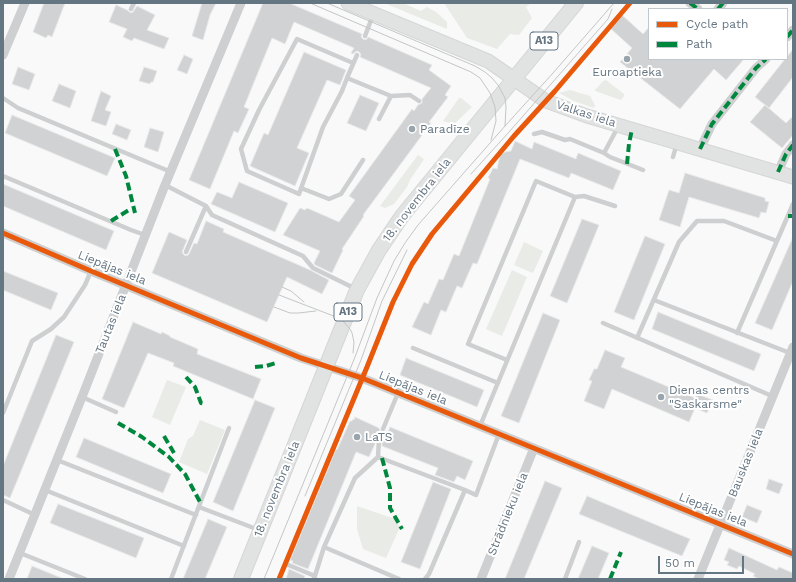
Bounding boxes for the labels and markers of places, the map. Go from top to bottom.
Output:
marker: Euroaptieka [622,54,632,64]
place label: Euroaptieka [592,65,662,79]
place label: Paradīze [420,122,470,136]
marker: Paradīze [407,124,417,134]
place label: Dienas centrs "Saskarsme" [669,383,749,411]
marker: Dienas centrs "Saskarsme" [656,392,666,402]
place label: LaTS [365,430,392,444]
marker: LaTS [352,432,362,442]

